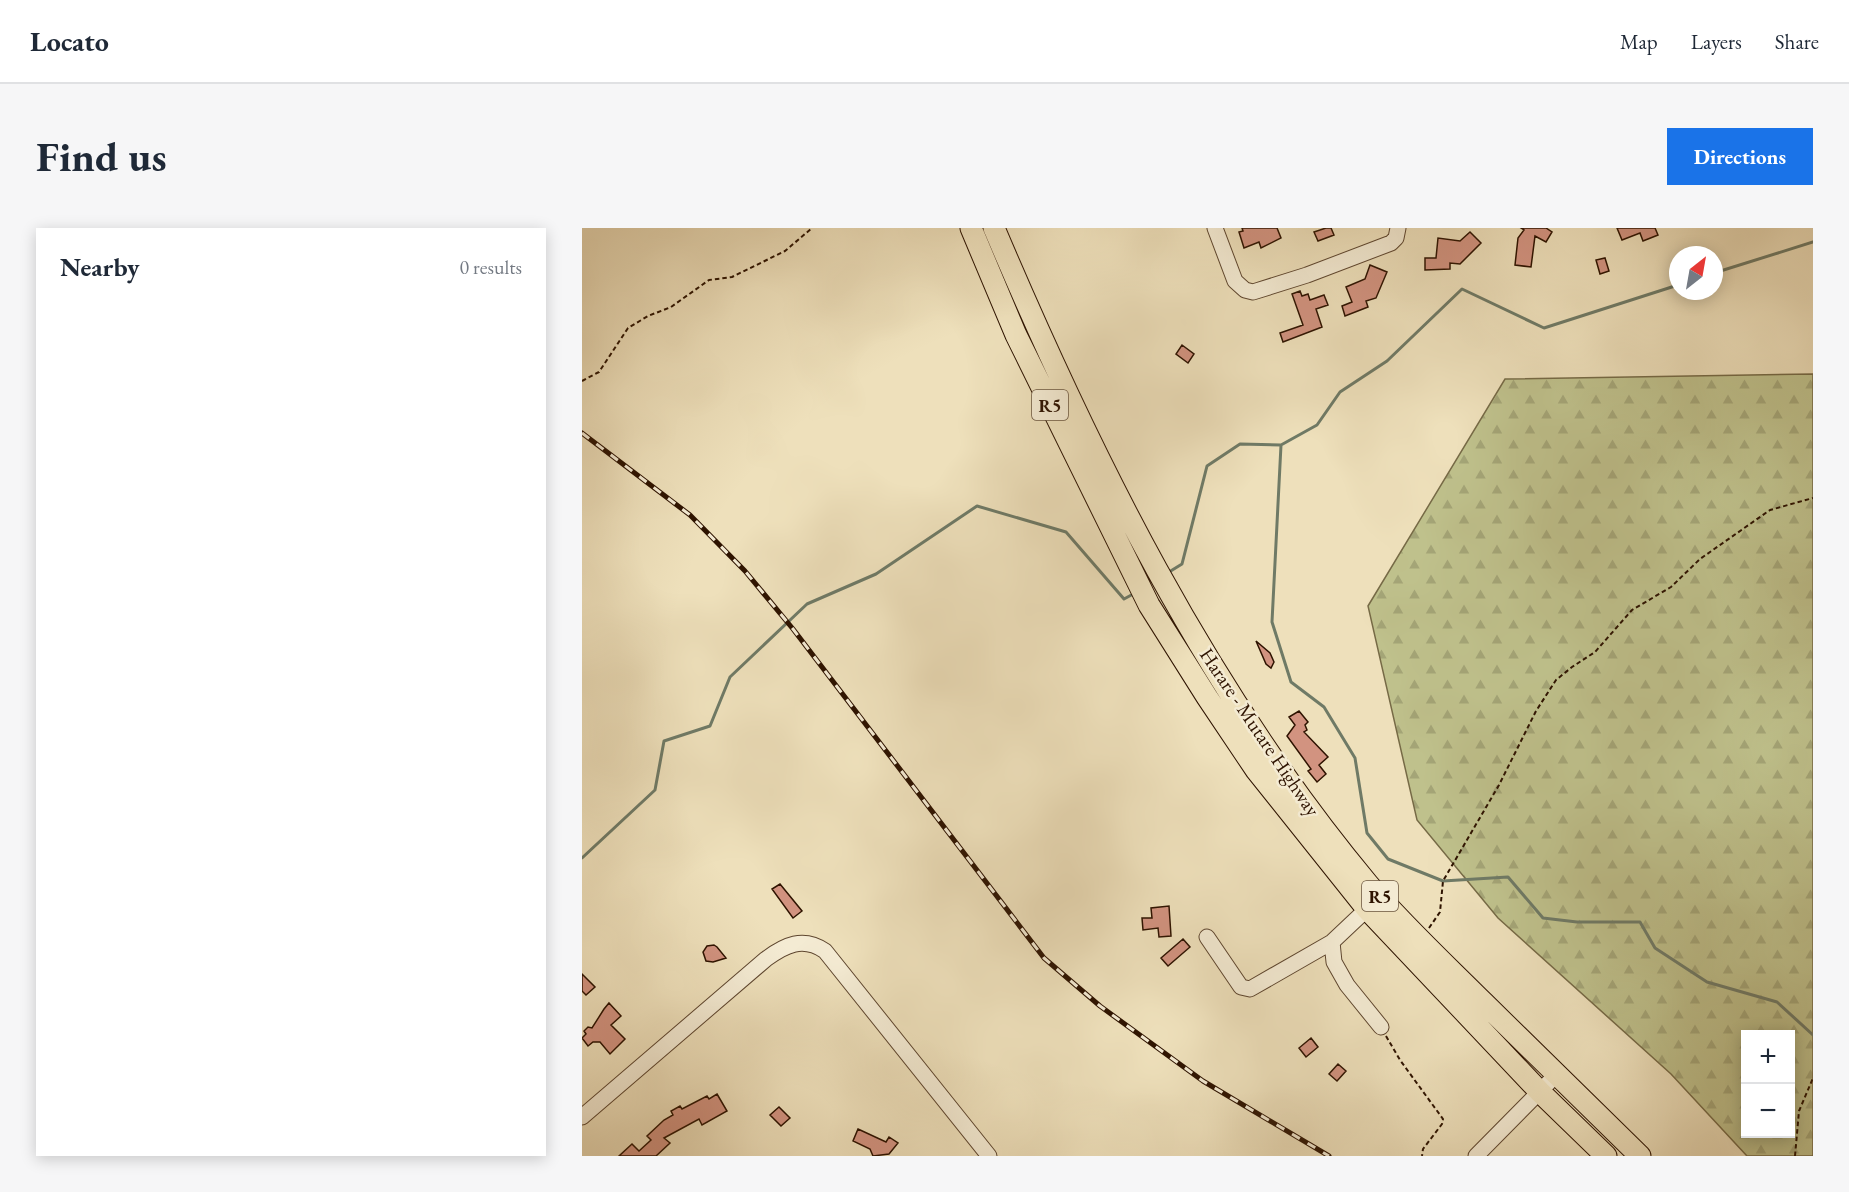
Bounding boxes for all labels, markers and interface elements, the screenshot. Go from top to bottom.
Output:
text: Locato [30,23,109,59]
text: Map [1620,28,1658,55]
text: Layers [1691,28,1742,55]
text: Share [1775,28,1819,55]
button: Directions [1667,128,1813,185]
text: Find us [36,129,167,184]
north arrow [1669,246,1723,300]
text: Nearby [60,250,140,284]
text: 0 results [459,254,522,280]
road number: R5 [1032,390,1068,420]
street label: Harare - Mutare Highway [1194,643,1326,821]
road number: R5 [1362,881,1398,911]
map controls [1741,1030,1795,1138]
button: + [1741,1030,1795,1084]
button: − [1741,1084,1795,1138]

